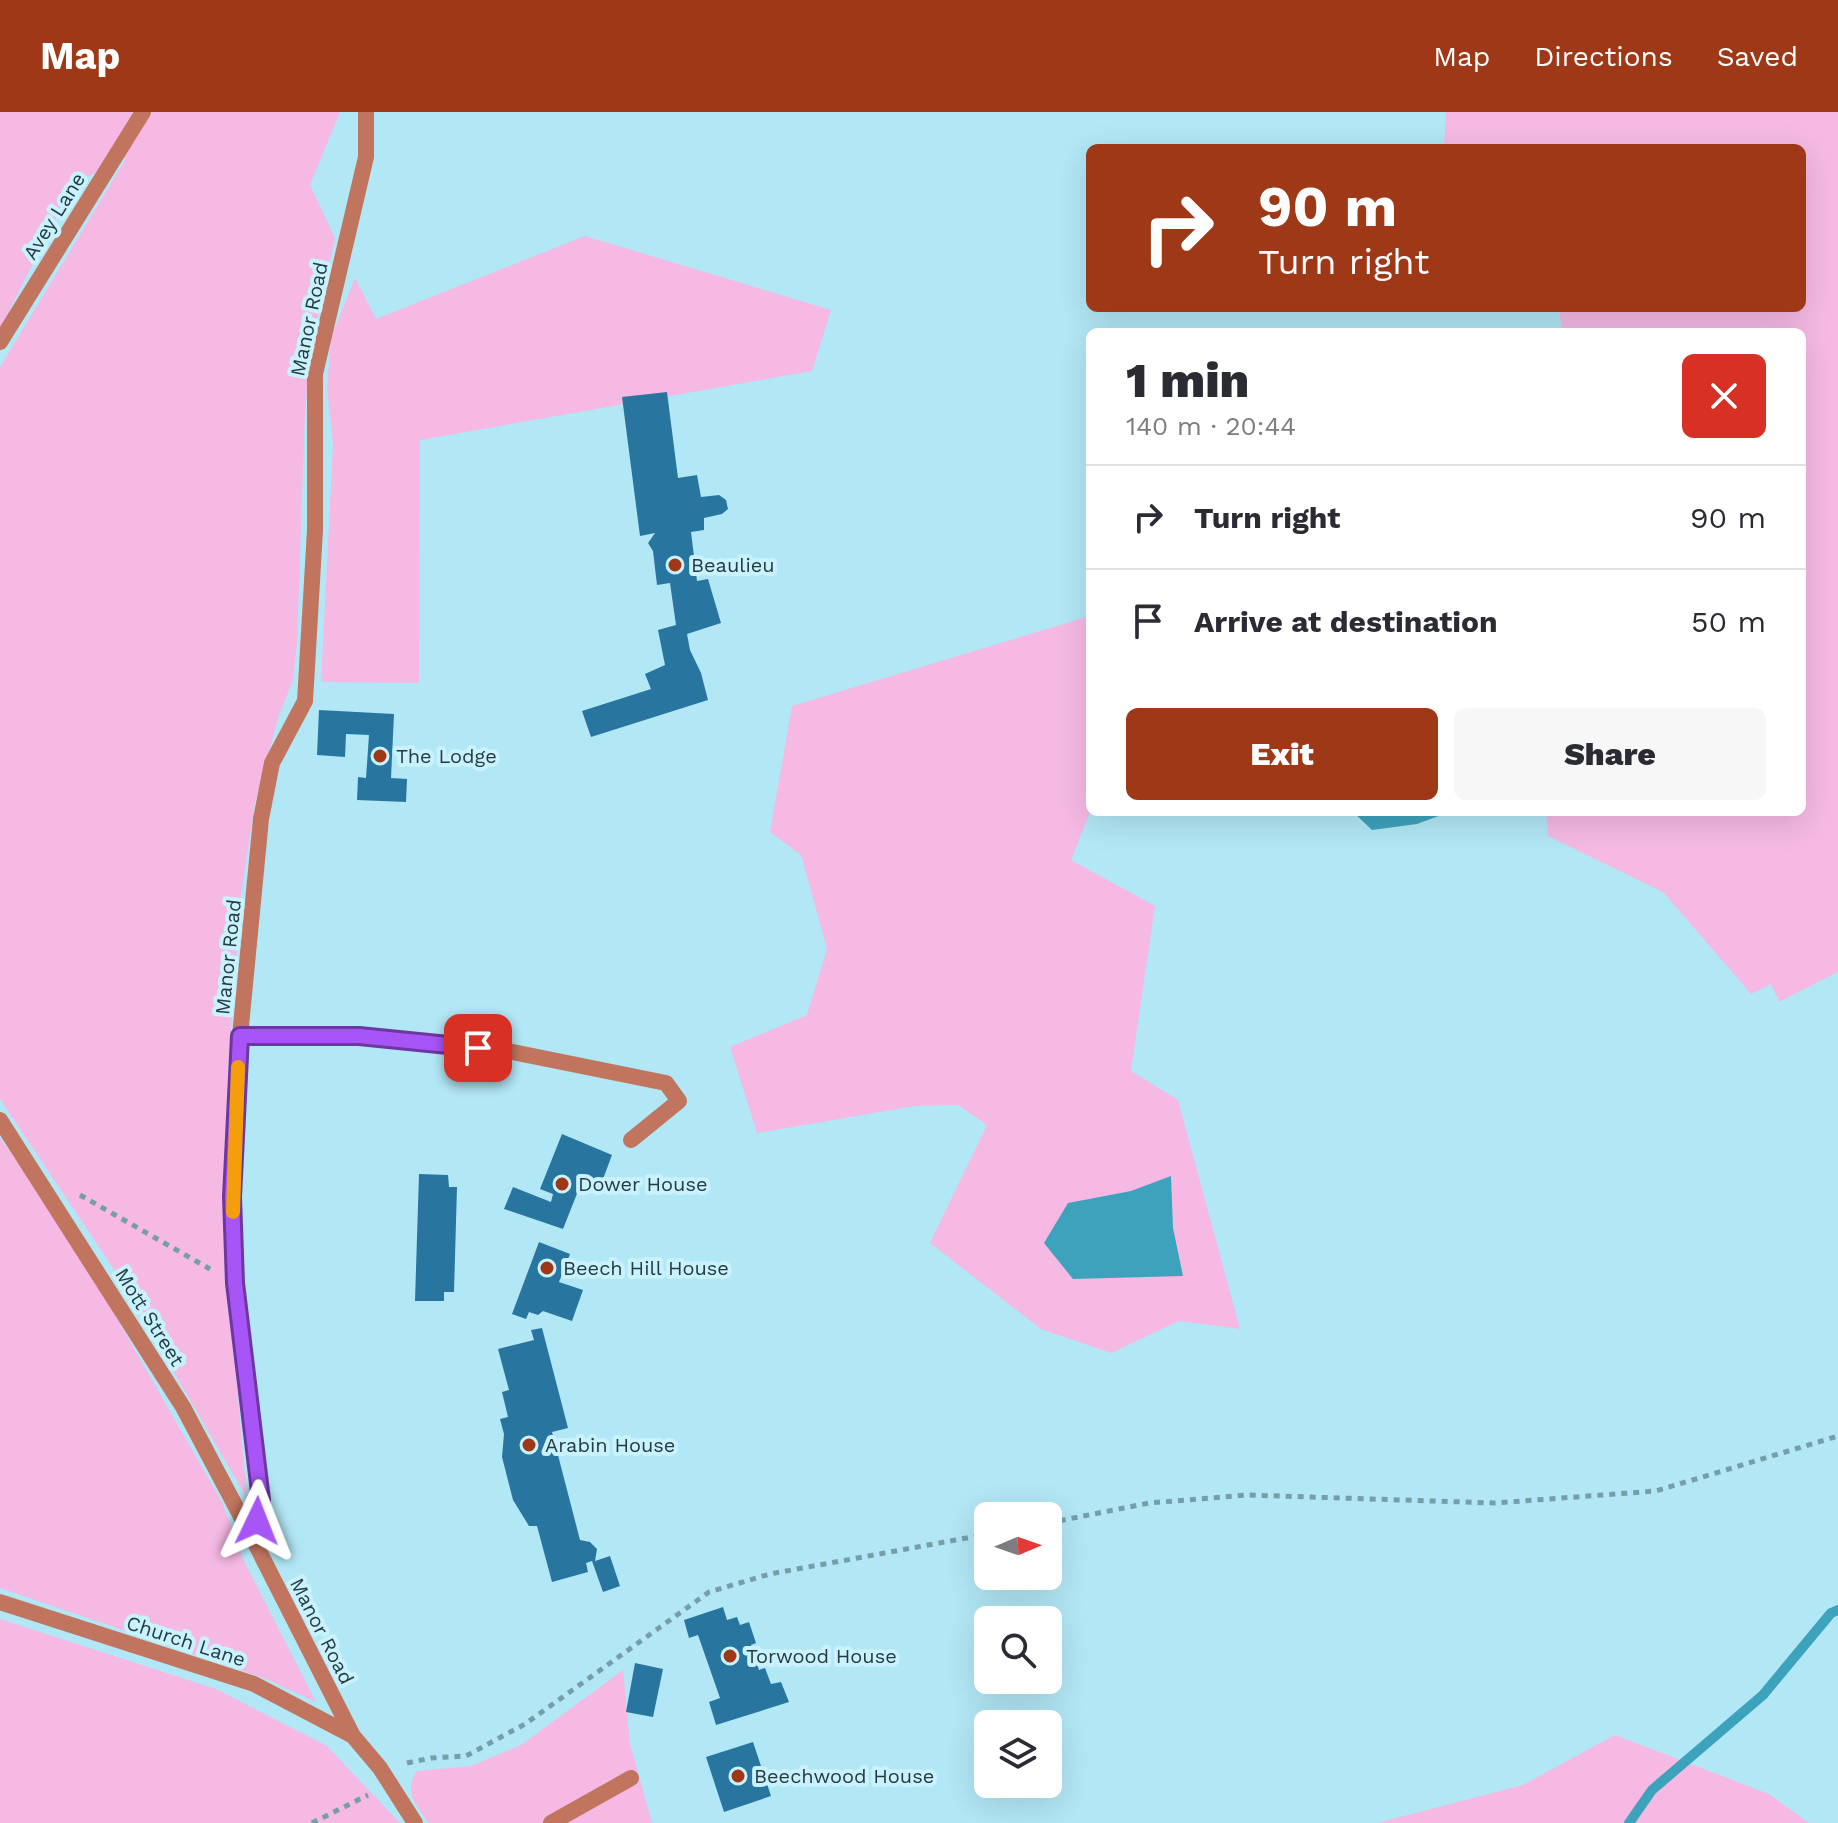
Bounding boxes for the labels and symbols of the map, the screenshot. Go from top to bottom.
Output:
street label: Avey Lane [18,168,90,264]
street label: Manor Road [285,260,333,378]
place label: Beaulieu [691,553,775,577]
marker: Beaulieu [666,556,684,574]
place label: The Lodge [396,744,497,768]
marker: The Lodge [371,747,389,765]
street label: Manor Road [210,898,246,1016]
pin [444,1014,512,1082]
place label: Dower House [578,1172,708,1196]
marker: Dower House [553,1175,571,1193]
place label: Beech Hill House [563,1256,729,1280]
marker: Beech Hill House [538,1259,556,1277]
street label: Mott Street [110,1263,190,1371]
place label: Arabin House [545,1433,675,1457]
marker: Arabin House [520,1436,538,1454]
position arrow [215,1479,299,1563]
north arrow [974,1502,1062,1590]
street label: Manor Road [285,1574,359,1688]
street label: Church Lane [123,1610,249,1672]
place label: Torwood House [746,1644,897,1668]
marker: Torwood House [721,1647,739,1665]
place label: Beechwood House [754,1764,934,1788]
marker: Beechwood House [729,1767,747,1785]

